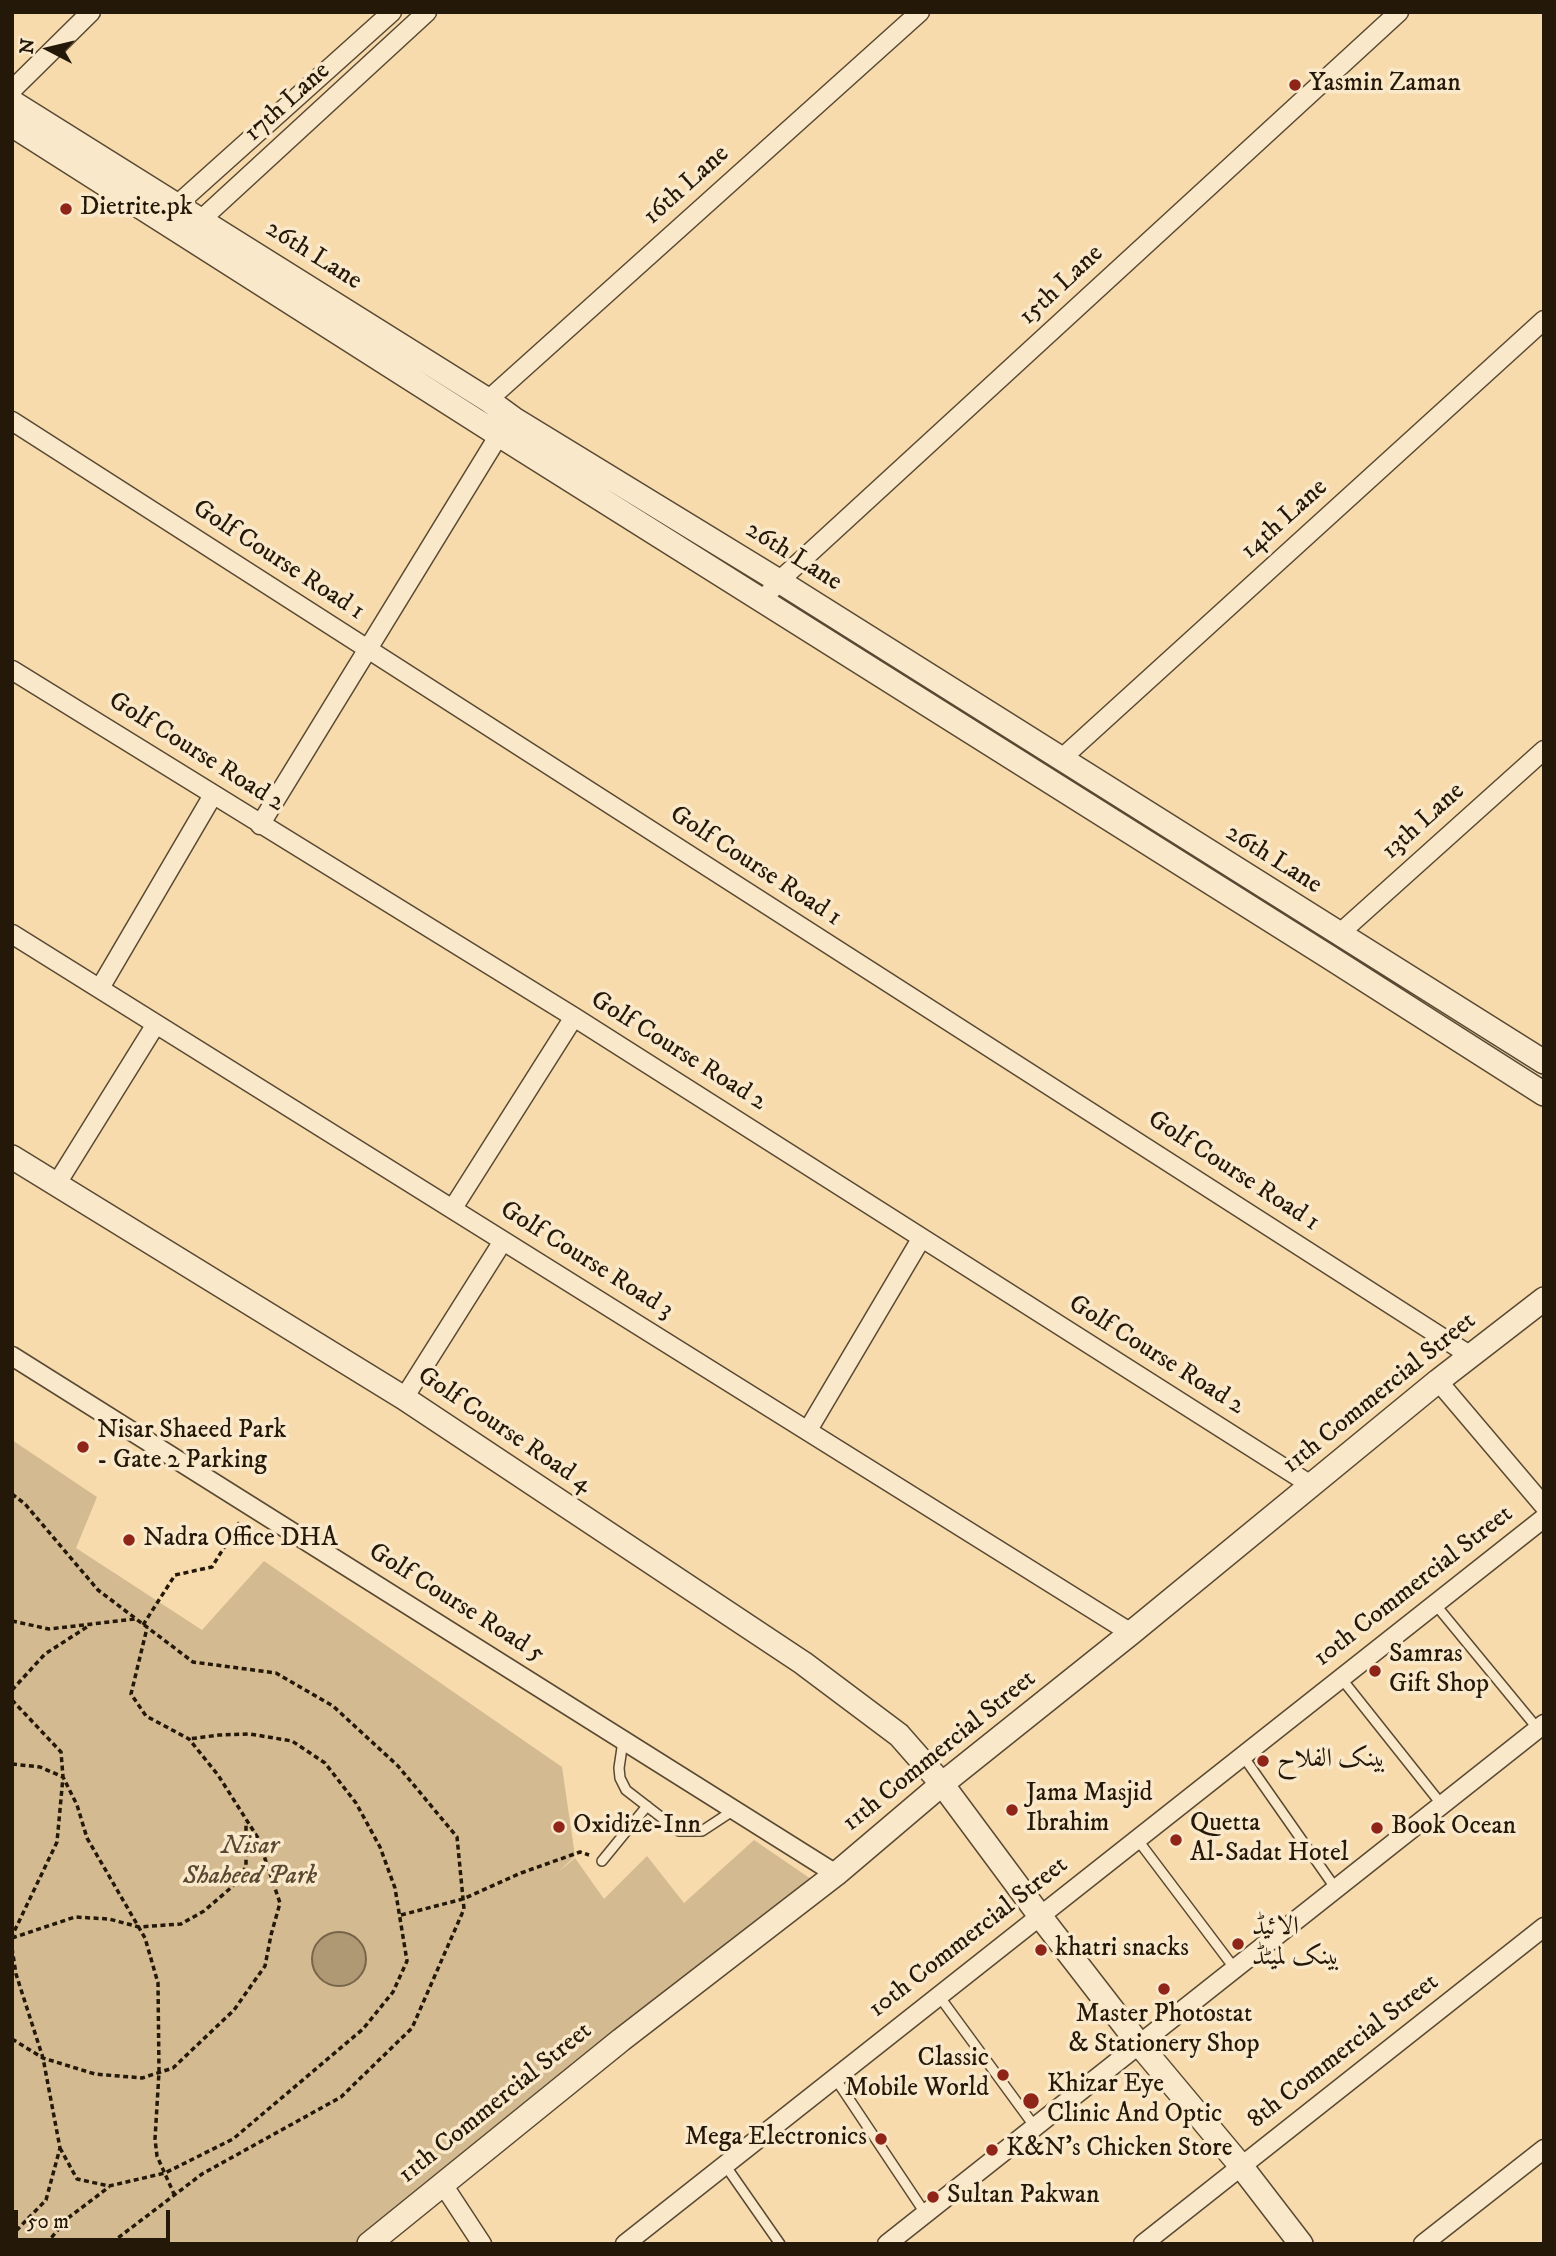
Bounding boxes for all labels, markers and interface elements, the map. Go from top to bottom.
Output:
north arrow [14,14,84,84]
text: N [15,37,40,56]
street label: 17th Lane [239,56,337,150]
place label: Yasmin Zaman [1309,69,1461,101]
marker: Yasmin Zaman [1287,77,1303,93]
street label: 16th Lane [638,139,736,233]
place label: Dietrite.pk [80,193,193,225]
marker: Dietrite.pk [58,201,74,217]
street label: 26th Lane [259,214,367,298]
street label: 15th Lane [1013,239,1111,333]
street label: 14th Lane [1235,473,1335,567]
street label: Golf Course Road 1 [186,494,370,628]
street label: 26th Lane [739,515,847,599]
street label: Golf Course Road 2 [102,686,290,820]
street label: 13th Lane [1376,777,1472,867]
street label: Golf Course Road 1 [663,800,847,934]
street label: 26th Lane [1219,818,1327,902]
street label: Golf Course Road 2 [584,985,772,1119]
street label: Golf Course Road 1 [1141,1105,1325,1239]
street label: Golf Course Road 3 [493,1195,679,1327]
street label: Golf Course Road 2 [1062,1289,1250,1423]
street label: 11th Commercial Street [1277,1306,1483,1482]
street label: Golf Course Road 4 [411,1361,597,1501]
place label: Nisar Shaeed Park - Gate 2 Parking [97,1416,286,1478]
marker: Nisar Shaeed Park - Gate 2 Parking [75,1439,91,1455]
street label: 10th Commercial Street [1308,1500,1520,1674]
place label: Nadra Office DHA [143,1524,338,1556]
marker: Nadra Office DHA [121,1532,137,1548]
street label: Golf Course Road 5 [362,1537,550,1671]
place label: Samras Gift Shop [1389,1640,1489,1702]
marker: Samras Gift Shop [1367,1663,1383,1679]
street label: 11th Commercial Street [837,1664,1043,1840]
place label: بینک الفلاح [1277,1745,1386,1777]
marker: بینک الفلاح [1255,1753,1271,1769]
place label: Jama Masjid Ibrahim [1026,1779,1152,1840]
marker: Jama Masjid Ibrahim [1004,1802,1020,1818]
place label: Quetta Al-Sadat Hotel [1190,1809,1348,1870]
place label: Oxidize-Inn [573,1811,701,1843]
place label: Book Ocean [1391,1812,1516,1844]
marker: Oxidize-Inn [551,1819,567,1835]
marker: Book Ocean [1369,1820,1385,1836]
park label: Nisar Shaheed Park [183,1832,317,1894]
marker: Quetta Al-Sadat Hotel [1168,1832,1184,1848]
street label: 10th Commercial Street [863,1851,1075,2025]
place label: الائیڈ بینک لمیٹڈ [1252,1913,1340,1974]
place label: khatri snacks [1055,1934,1189,1966]
marker: الائیڈ بینک لمیٹڈ [1230,1936,1246,1952]
marker: khatri snacks [1033,1942,1049,1958]
street label: 8th Commercial Street [1242,1968,1446,2136]
marker: Master Photostat & Stationery Shop [1156,1981,1172,1997]
place label: Master Photostat & Stationery Shop [1069,2000,1259,2062]
street label: 11th Commercial Street [393,2016,599,2192]
place label: Classic Mobile World [845,2044,989,2106]
marker: Classic Mobile World [995,2067,1011,2083]
place label: Khizar Eye Clinic And Optic [1047,2070,1222,2132]
marker: Khizar Eye Clinic And Optic [1021,2091,1041,2111]
place label: Mega Electronics [685,2123,867,2155]
marker: Mega Electronics [873,2131,889,2147]
place label: K&N's Chicken Store [1006,2134,1233,2166]
marker: K&N's Chicken Store [984,2142,1000,2158]
place label: Sultan Pakwan [947,2181,1100,2213]
marker: Sultan Pakwan [925,2189,941,2205]
scale bar [18,2196,173,2240]
text: 50 m [27,2209,69,2235]

